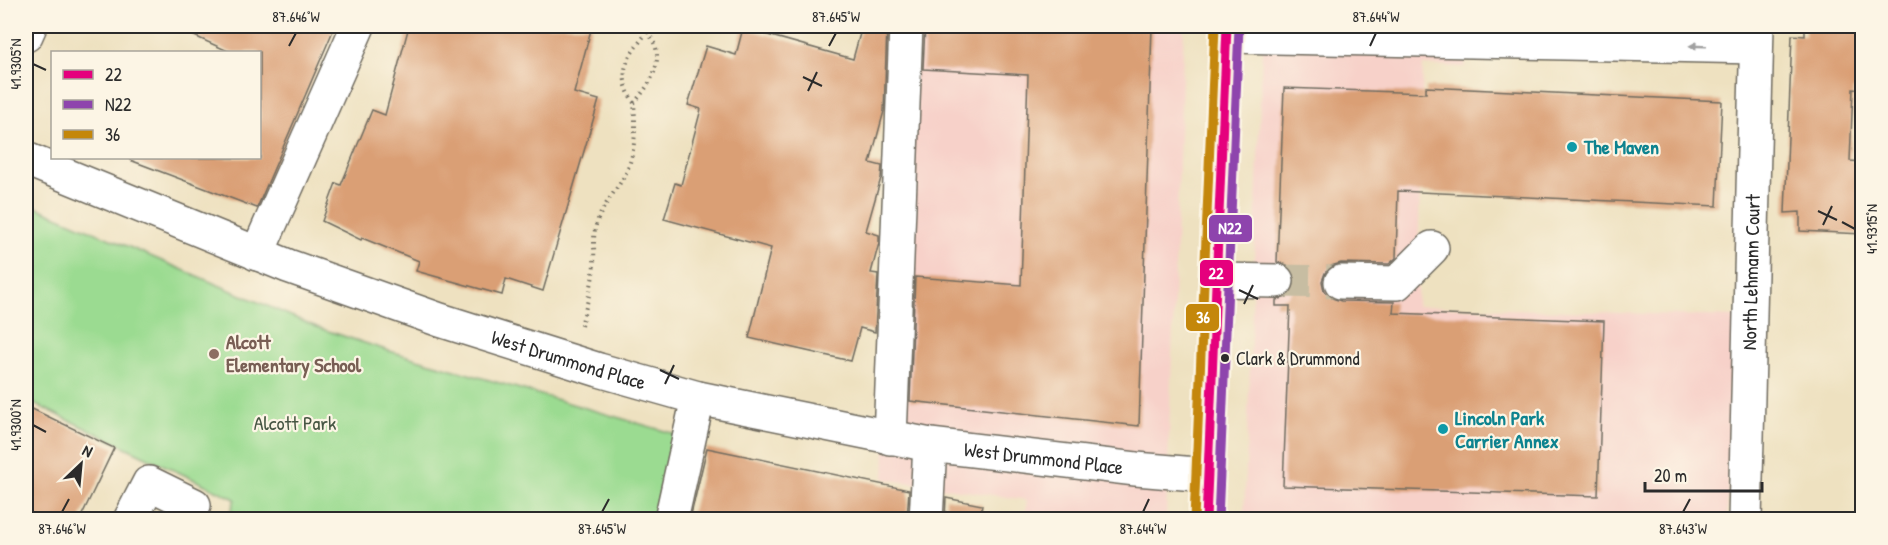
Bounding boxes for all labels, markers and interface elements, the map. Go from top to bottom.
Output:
text: 87.646°W [272,6,320,27]
text: 87.645°W [812,6,861,27]
text: 87.644°W [1352,6,1400,27]
text: 41.9305°N [5,38,26,90]
one-way arrow [1688,41,1707,50]
legend [51,51,261,159]
text: 22 [105,62,122,87]
text: N22 [105,92,132,117]
text: 36 [105,122,120,147]
place label: The Maven [1583,133,1659,160]
marker: The Maven [1565,140,1579,154]
street label: North Lehmann Court [1735,193,1766,350]
text: 41.9315°N [1861,204,1882,254]
line badge: N22 [1208,214,1253,243]
text: N22 [1218,217,1242,239]
line badge: 22 [1199,259,1234,287]
text: 22 [1209,262,1224,284]
line badge: 36 [1185,303,1220,332]
text: 36 [1196,306,1210,328]
street label: West Drummond Place [488,323,649,396]
place label: Alcott Elementary School [226,328,362,379]
place label: Clark & Drummond [1236,346,1360,371]
marker: Alcott Elementary School [207,347,221,361]
marker: Clark & Drummond [1219,352,1231,364]
text: 41.9300°N [5,399,26,451]
place label: Lincoln Park Carrier Annex [1455,404,1559,454]
park label: Alcott Park [254,409,336,436]
marker: Lincoln Park Carrier Annex [1436,422,1450,436]
north arrow [51,434,111,494]
street label: West Drummond Place [963,435,1125,480]
text: N [79,439,97,462]
scale bar [1645,455,1762,493]
text: 20 m [1654,463,1687,488]
text: 87.646°W [38,518,86,539]
text: 87.645°W [578,518,627,539]
text: 87.644°W [1119,518,1167,539]
text: 87.643°W [1659,518,1708,539]

